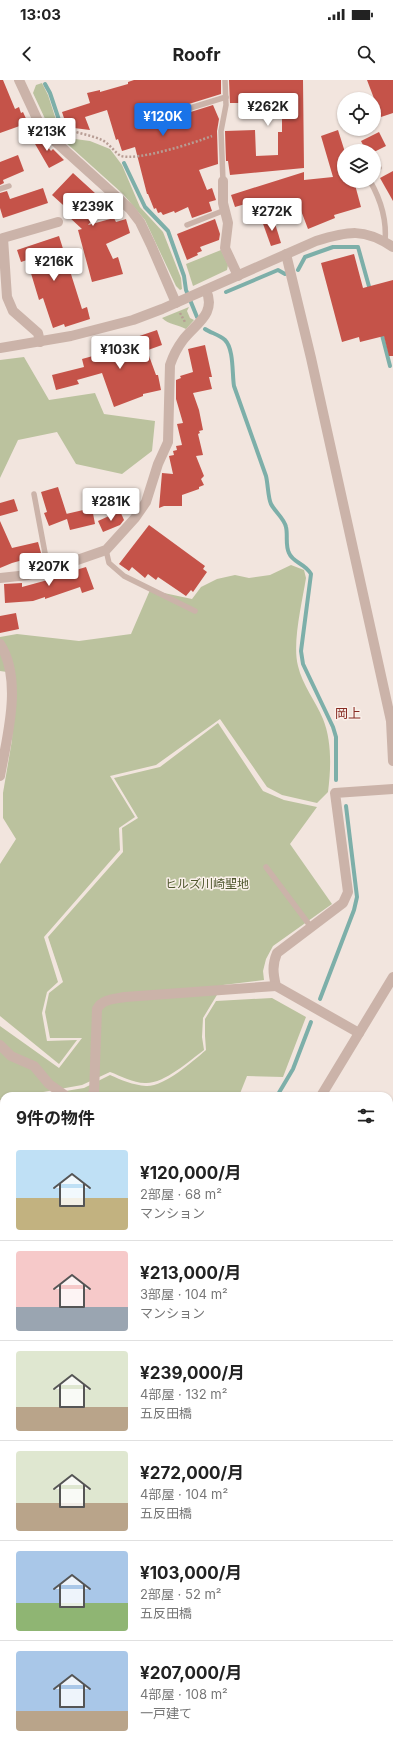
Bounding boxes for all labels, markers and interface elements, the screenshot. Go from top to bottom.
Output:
text: 13:03 [20,5,61,24]
icon: back [16,43,38,65]
icon: search [355,43,377,65]
text: Roofr [172,44,221,65]
map controls [337,92,381,188]
button: locate [337,92,381,136]
pin: ¥262K [240,93,296,127]
text: ¥262K [247,98,289,114]
pin: ¥120K [135,103,191,137]
text: ¥120K [143,108,183,124]
pin: ¥213K [19,118,75,152]
text: ¥213K [28,123,66,139]
button: layers [337,144,381,188]
pin: ¥239K [65,193,121,227]
text: ¥239K [72,198,114,214]
pin: ¥272K [244,198,300,232]
text: ¥272K [252,203,292,219]
pin: ¥216K [26,248,82,282]
text: ¥216K [35,253,74,269]
pin: ¥103K [92,336,148,370]
text: ¥103K [100,341,140,357]
pin: ¥281K [83,488,139,522]
text: ¥281K [91,493,131,509]
pin: ¥207K [21,553,77,587]
text: ¥207K [28,558,70,574]
district label: 岡上 [335,705,361,721]
park label: ヒルズ川崎聖地 [165,876,249,891]
icon: filters [355,1105,377,1127]
text: 9件の物件 [16,1108,95,1128]
text: ¥120,000/月 [140,1163,242,1183]
icon: home [48,1166,96,1214]
text: 2部屋 · 68 m² [140,1186,222,1202]
text: マンション [140,1205,205,1221]
text: ¥213,000/月 [140,1263,242,1283]
icon: home [48,1267,96,1315]
text: 3部屋 · 104 m² [140,1286,228,1302]
text: マンション [140,1305,205,1321]
text: ¥239,000/月 [140,1363,245,1383]
icon: home [48,1367,96,1415]
text: 4部屋 · 132 m² [140,1386,228,1402]
text: 五反田橋 [140,1405,192,1421]
text: ¥272,000/月 [140,1463,244,1483]
icon: home [48,1467,96,1515]
text: 4部屋 · 104 m² [140,1486,228,1502]
text: 五反田橋 [140,1505,192,1521]
text: ¥103,000/月 [140,1563,242,1583]
icon: home [48,1567,96,1615]
text: 2部屋 · 52 m² [140,1586,222,1602]
text: 五反田橋 [140,1605,192,1621]
text: ¥207,000/月 [140,1663,242,1683]
icon: home [48,1667,96,1715]
text: 4部屋 · 108 m² [140,1686,228,1702]
text: 一戸建て [140,1705,192,1721]

